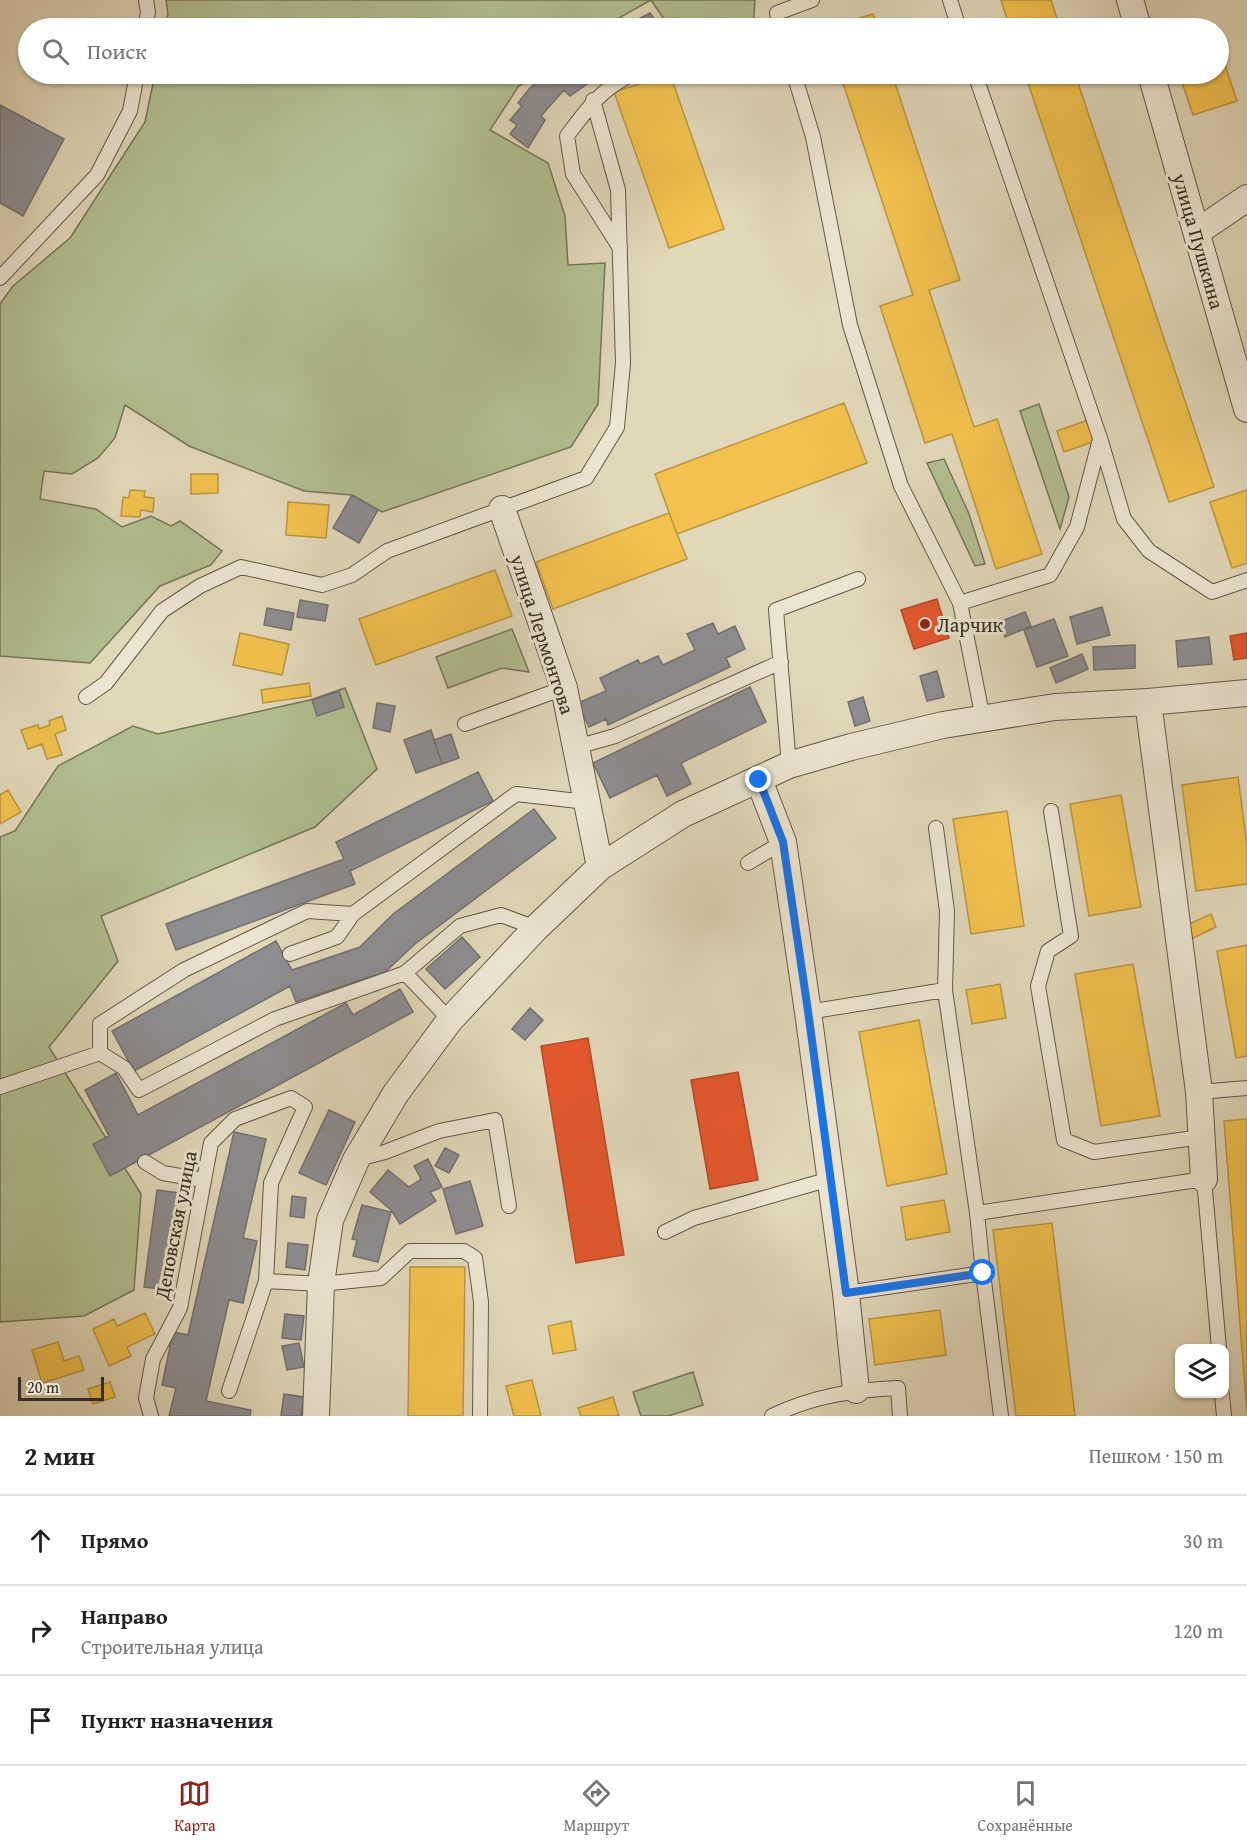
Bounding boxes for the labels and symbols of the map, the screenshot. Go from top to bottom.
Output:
street label: улица Пушкина [1165,169,1232,313]
street label: улица Лермонтова [503,549,583,718]
place label: Ларчик [937,610,1004,639]
marker: Ларчик [918,617,932,631]
route end [745,766,771,792]
street label: Деповская улица [146,1148,204,1303]
route start [969,1259,995,1285]
scale bar [18,1374,104,1402]

